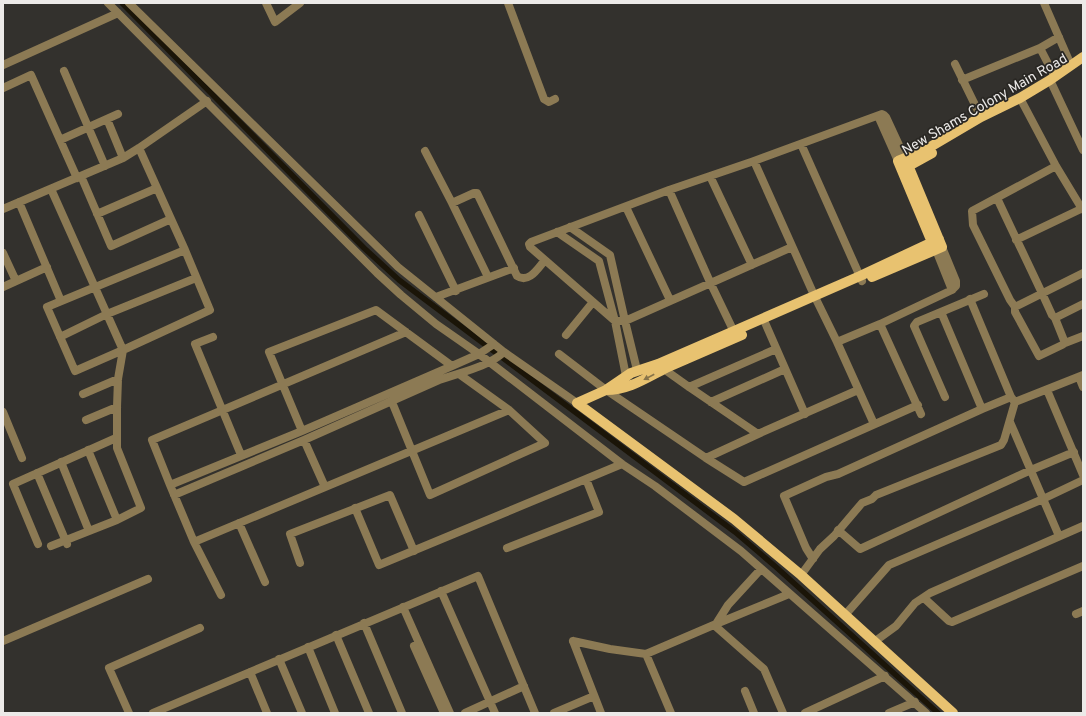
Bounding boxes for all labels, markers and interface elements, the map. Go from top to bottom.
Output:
street label: New Shams Colony Main Road [899,51,1071,159]
one-way arrow [643,374,655,381]

